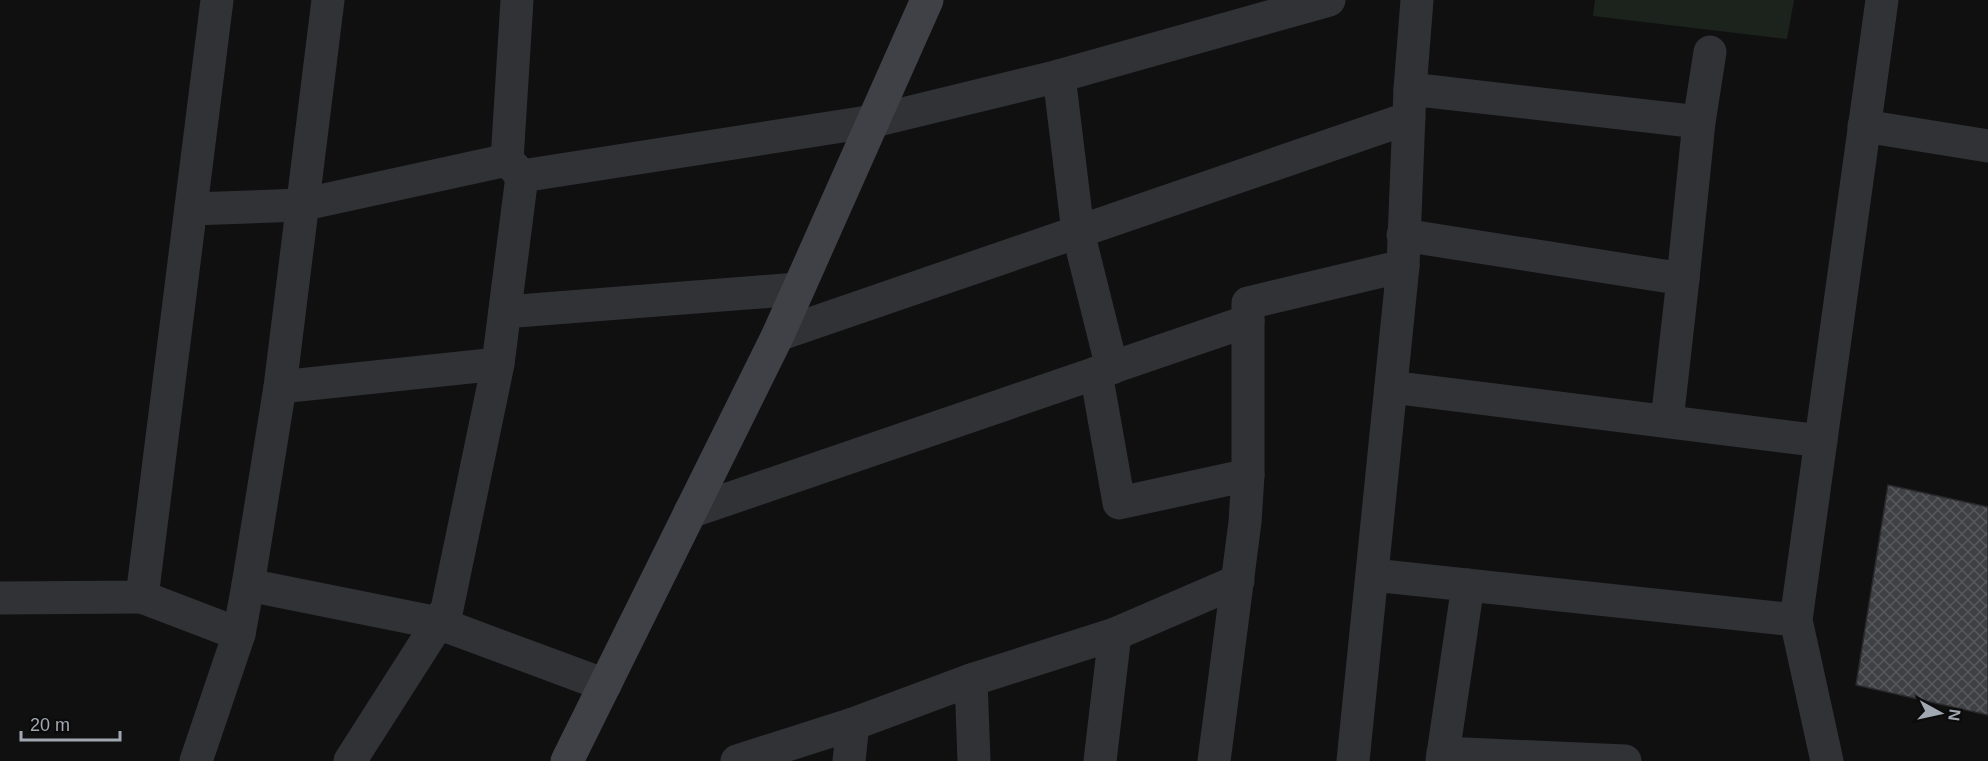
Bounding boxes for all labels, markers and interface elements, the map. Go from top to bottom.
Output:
north arrow [1910,683,1970,743]
scale bar [21,704,120,742]
text: N [1945,708,1964,722]
text: 20 m [30,715,70,735]

